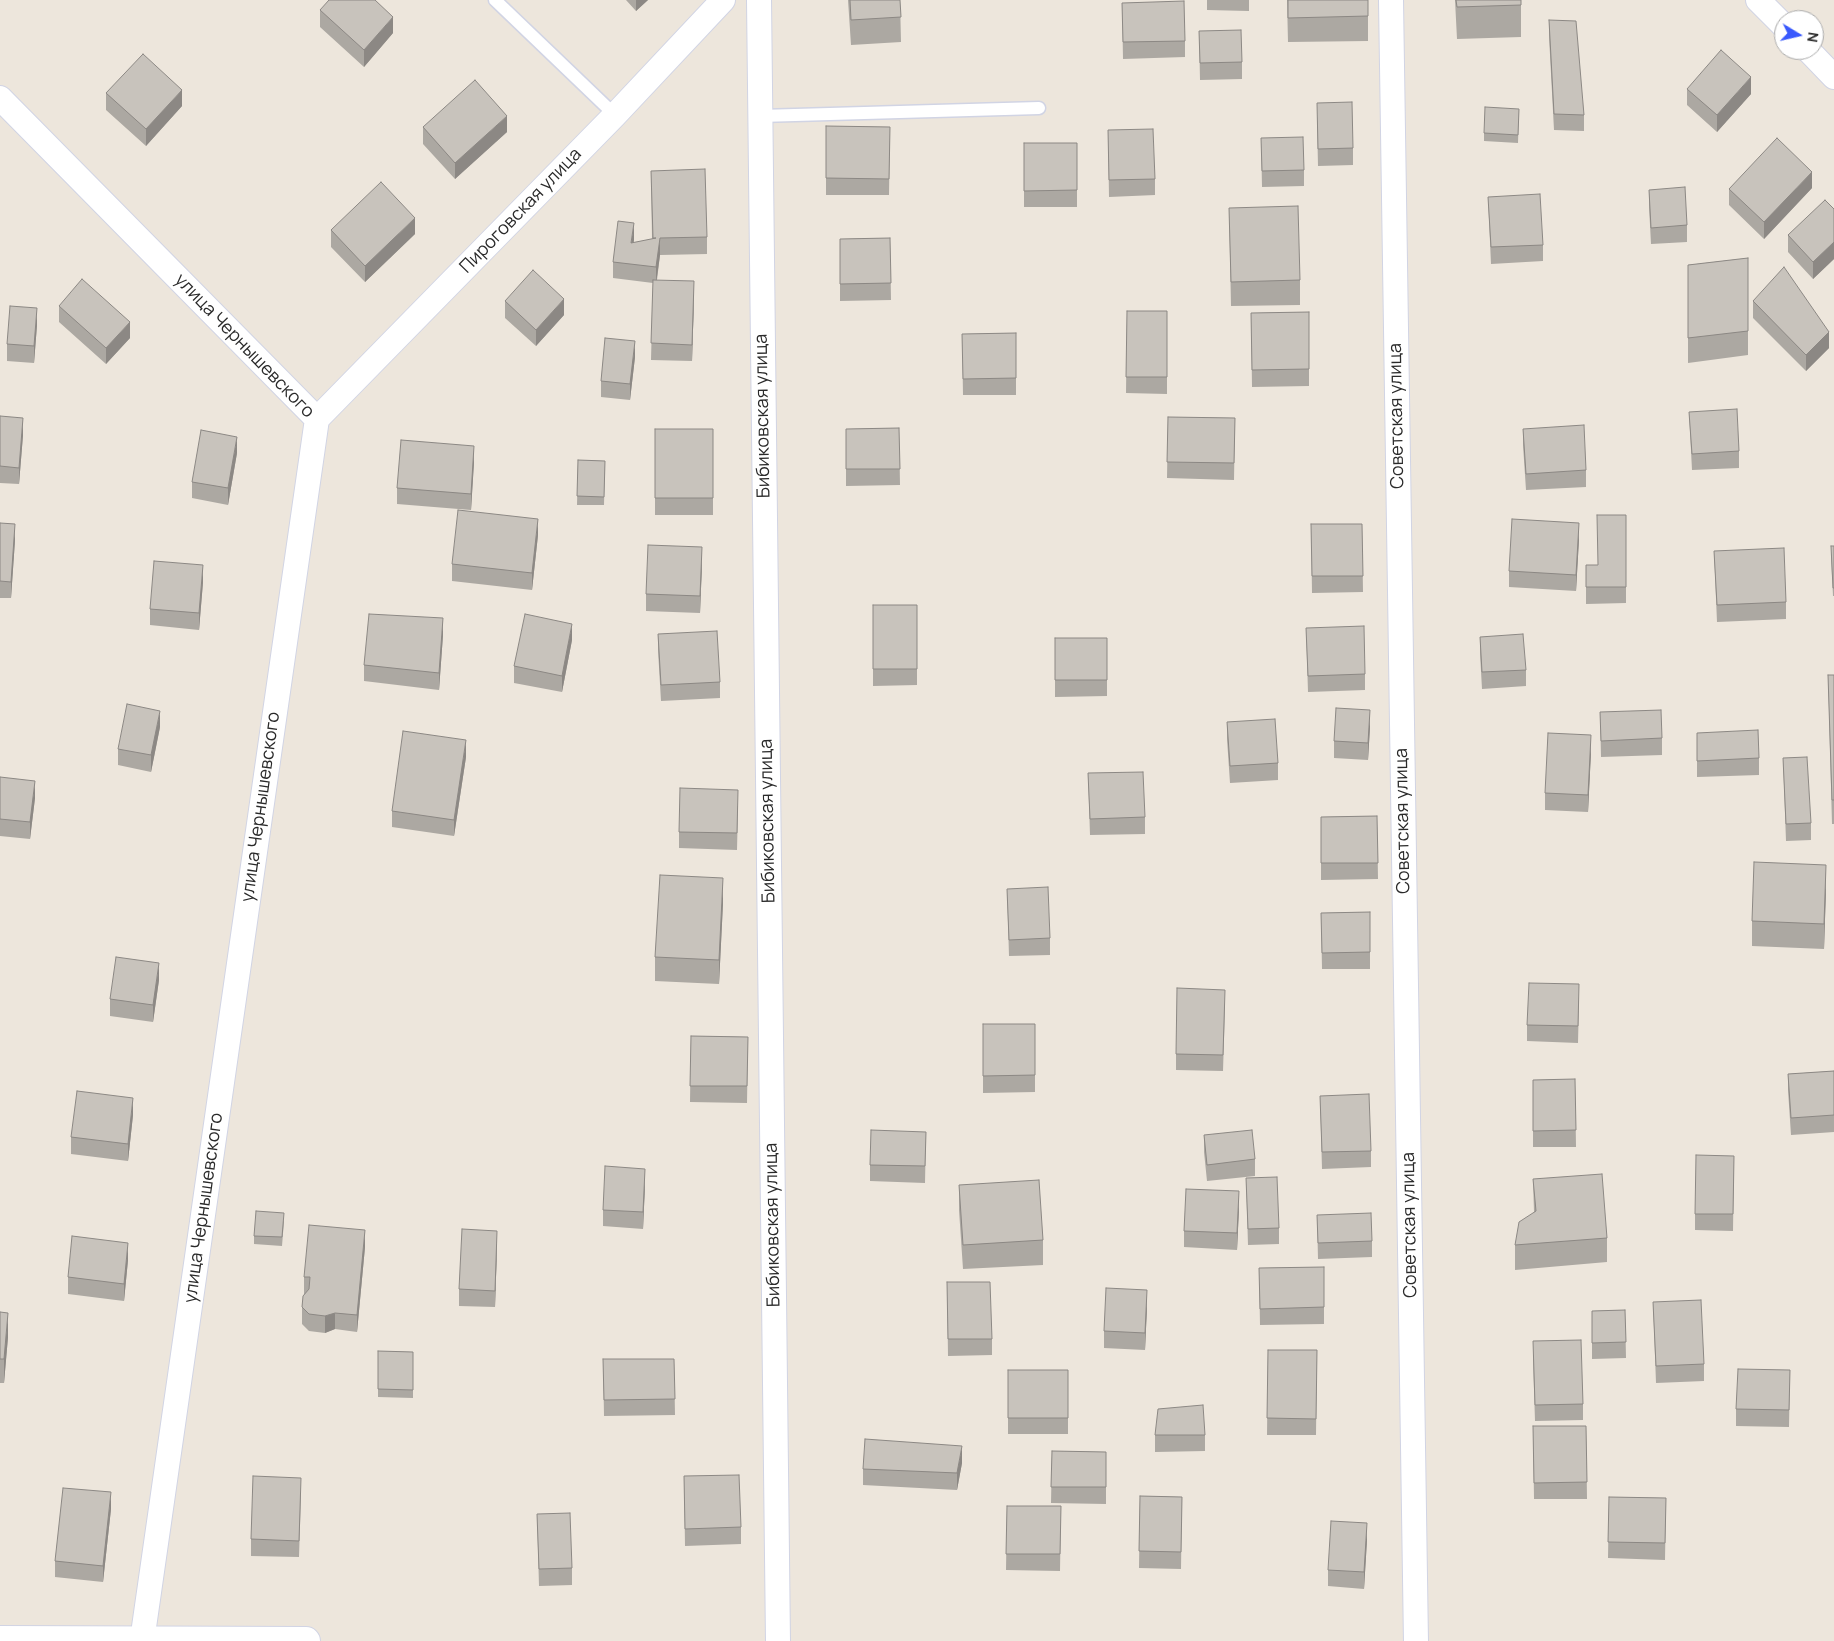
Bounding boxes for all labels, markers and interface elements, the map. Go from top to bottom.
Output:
north arrow [1774,10,1824,60]
text: N [1803,31,1823,44]
street label: Пироговская улица [456,144,586,278]
street label: улица Чернышевского [170,269,318,423]
street label: Бибиковская улица [751,334,775,498]
street label: Советская улица [1385,343,1409,489]
street label: улица Чернышевского [237,710,285,904]
street label: Бибиковская улица [756,739,780,903]
street label: Советская улица [1391,748,1415,894]
street label: улица Чернышевского [180,1111,228,1305]
street label: Бибиковская улица [761,1143,785,1307]
street label: Советская улица [1398,1152,1422,1298]

